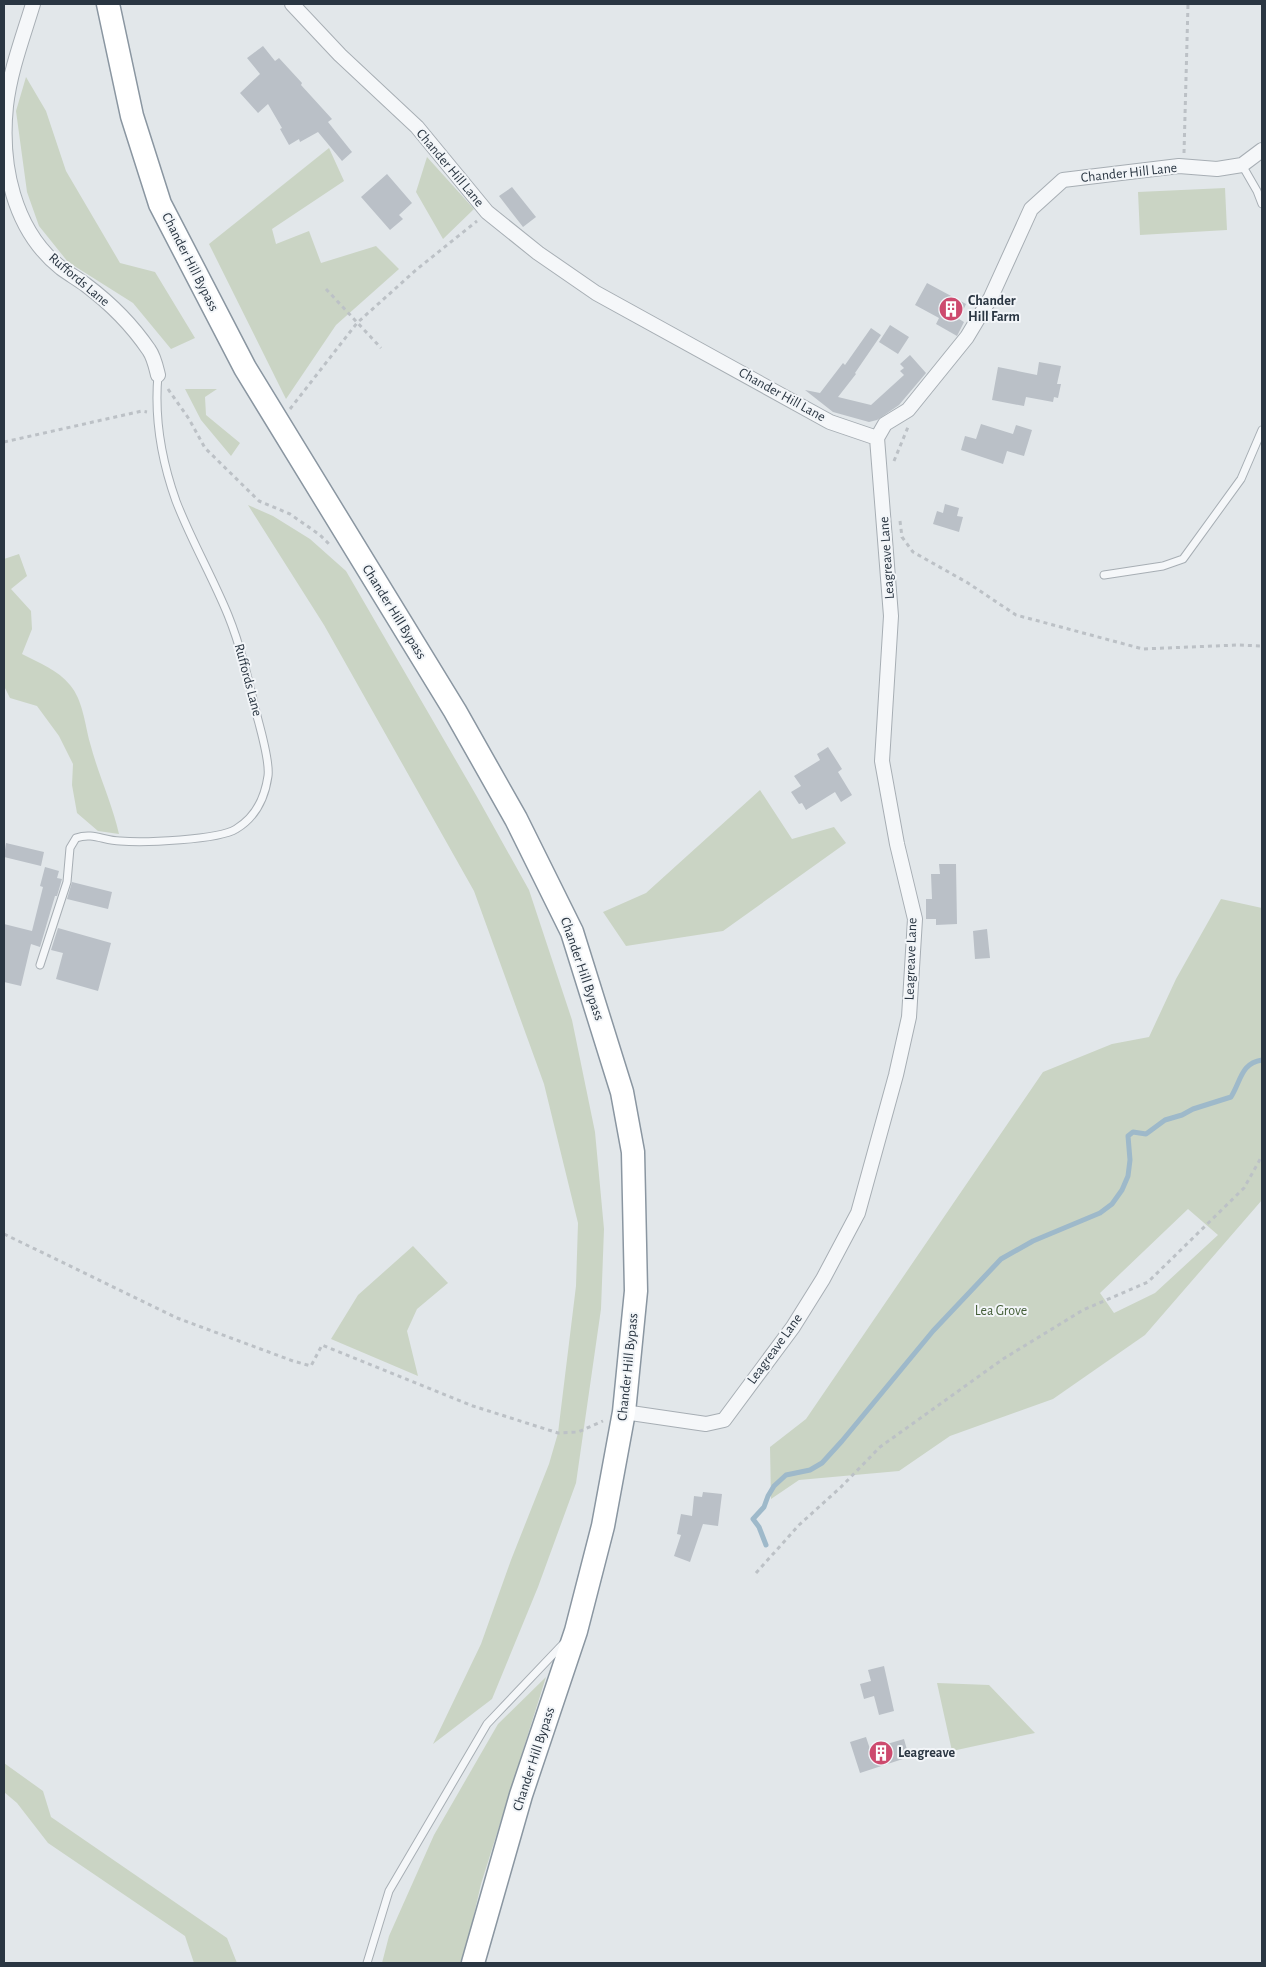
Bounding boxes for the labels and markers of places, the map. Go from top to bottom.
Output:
place label: Chander Hill Farm [968,294,1020,324]
building icon: Chander Hill Farm [938,296,964,322]
building icon: Leagreave [868,1740,894,1766]
place label: Leagreave [898,1746,955,1760]

